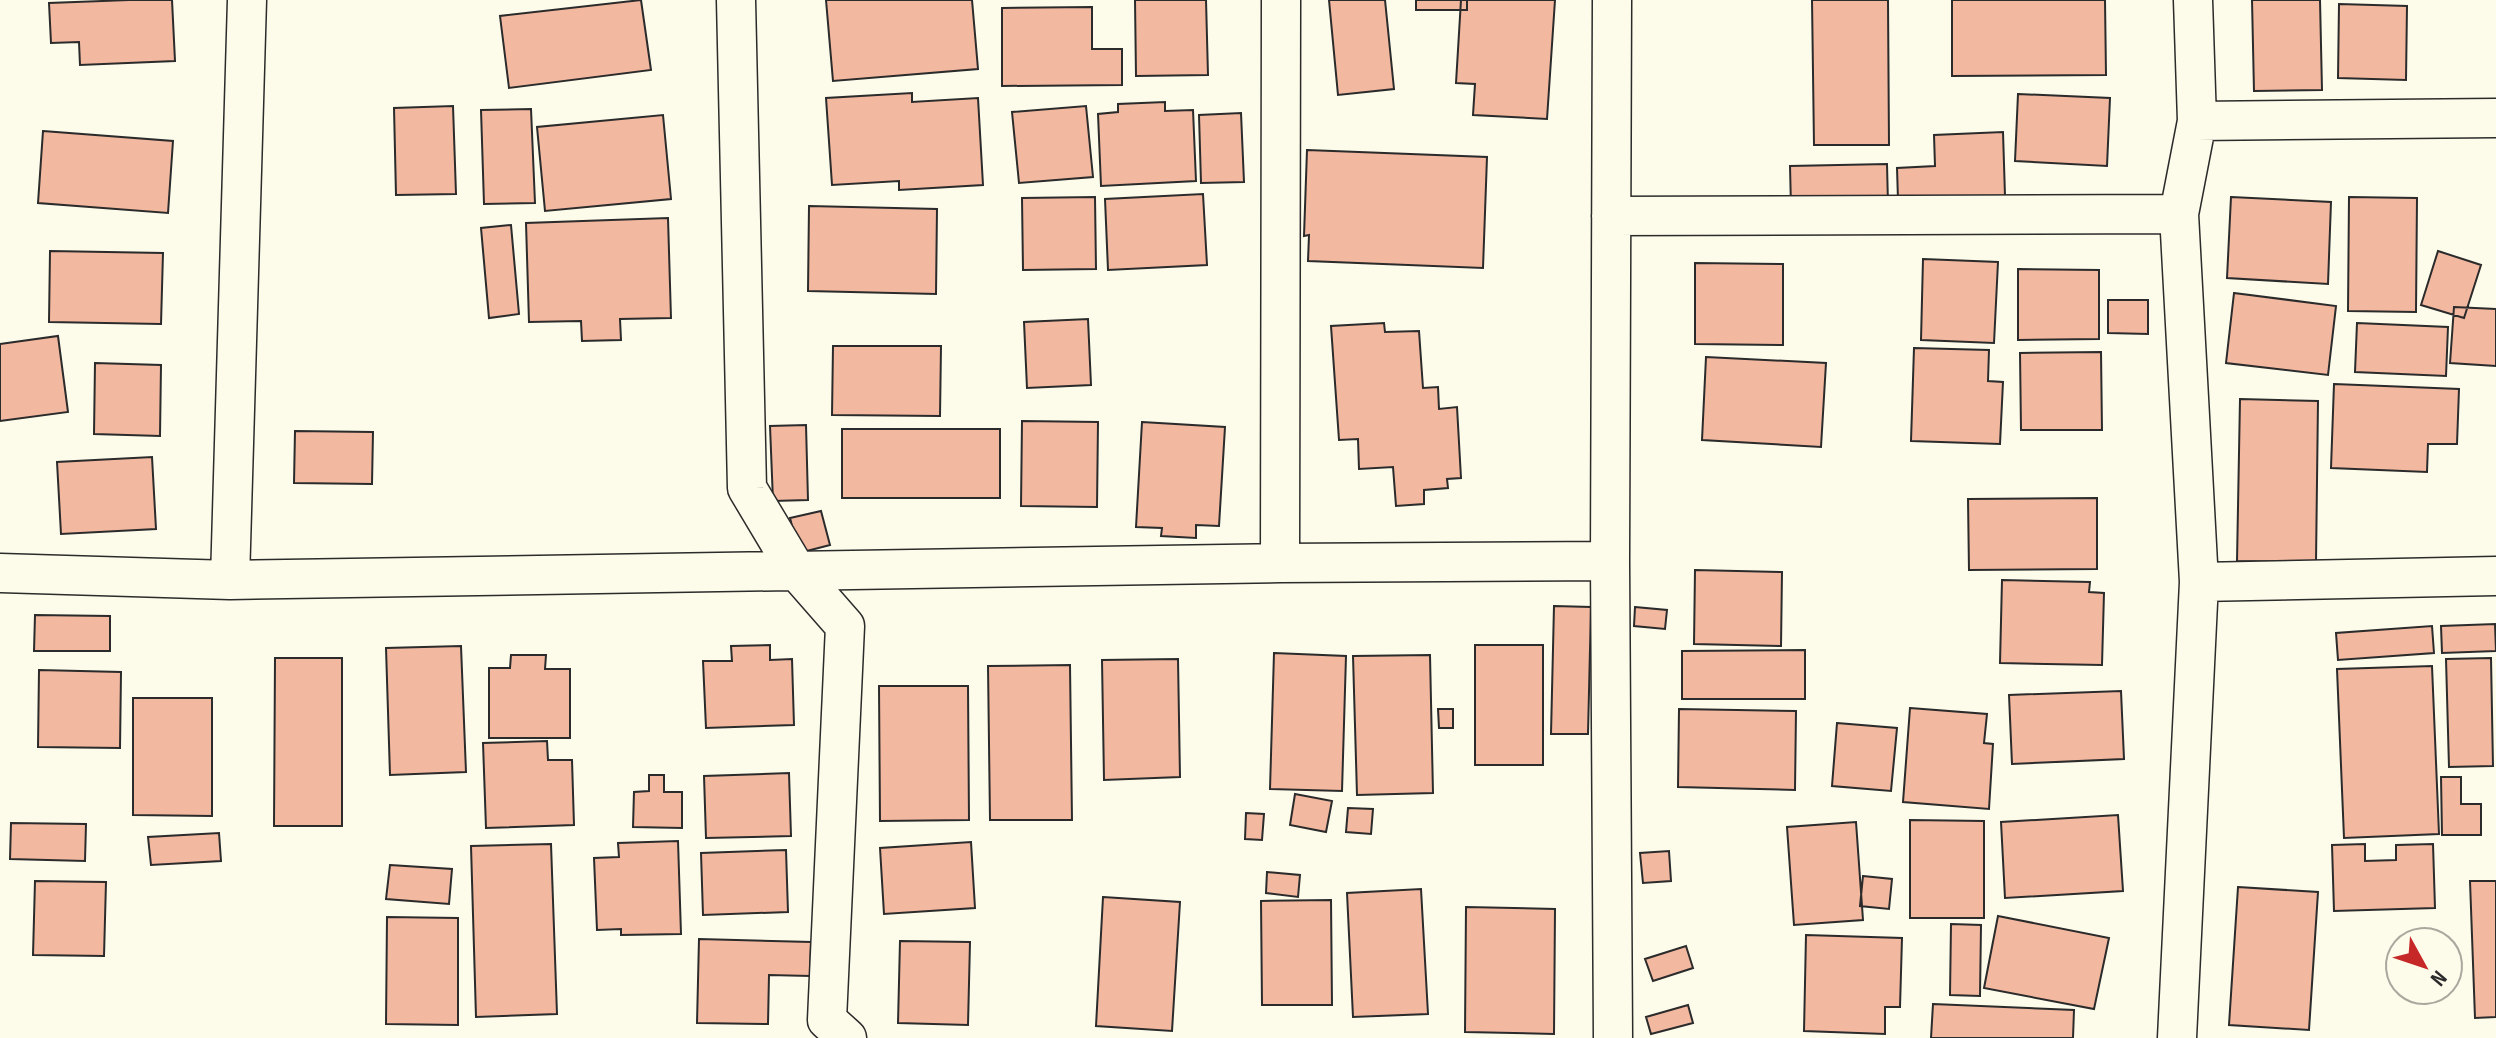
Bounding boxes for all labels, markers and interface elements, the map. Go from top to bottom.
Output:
north arrow [2384,926,2464,1006]
text: N [2424,965,2452,991]

